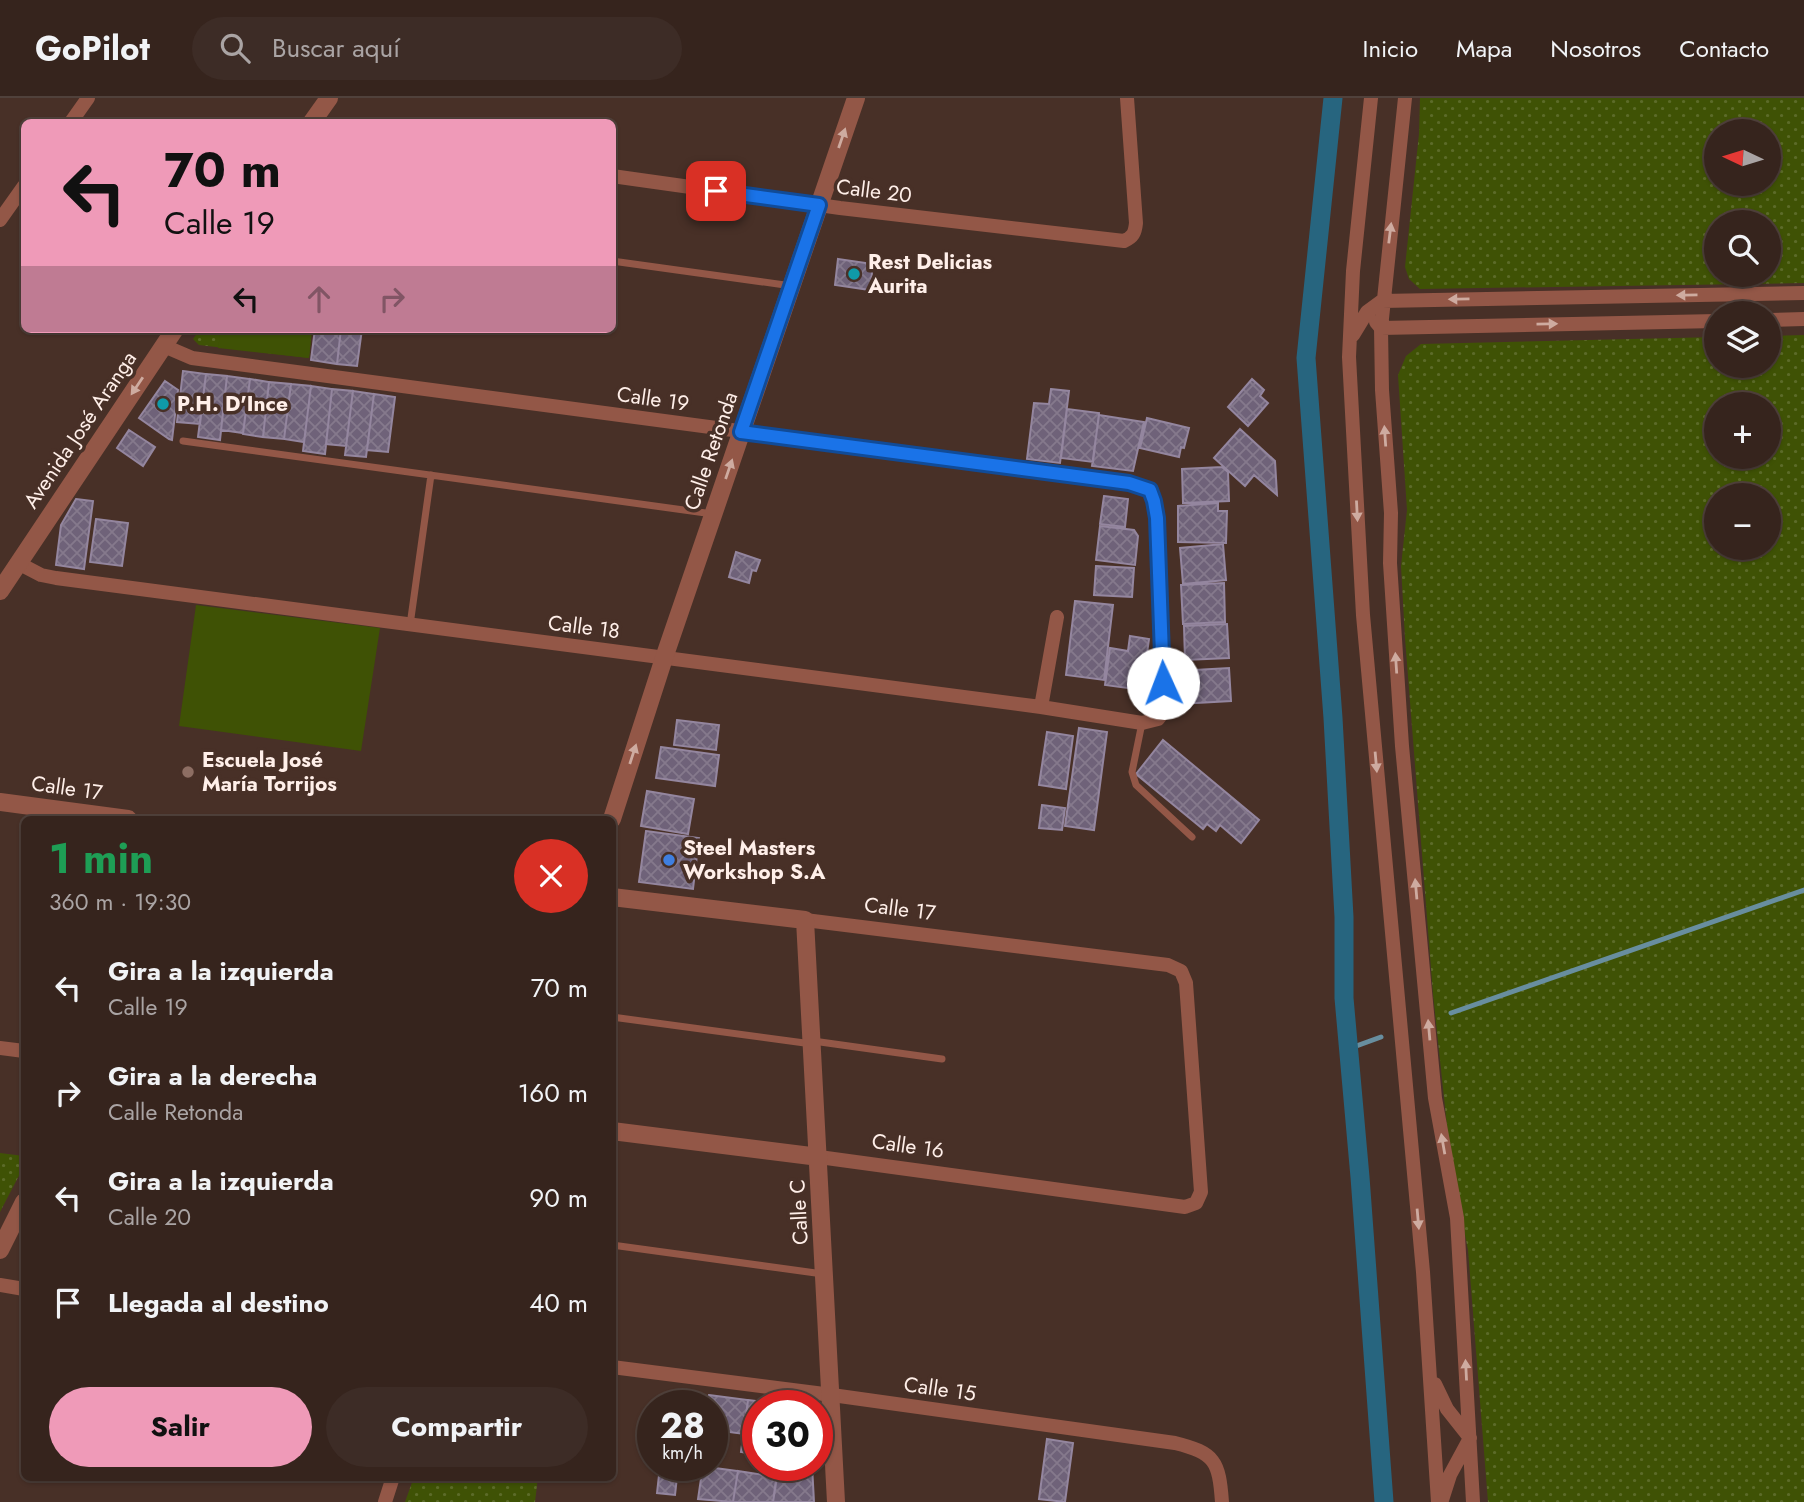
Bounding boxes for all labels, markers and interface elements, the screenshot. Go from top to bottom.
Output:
search box [192,17,682,80]
text: GoPilot [35,25,150,72]
icon: search [216,29,254,67]
text: Buscar aquí [272,29,400,67]
text: Inicio [1363,31,1418,66]
text: Mapa [1456,31,1512,66]
text: Nosotros [1550,31,1641,66]
text: Contacto [1679,31,1769,66]
north arrow [1704,119,1782,196]
map controls [1704,119,1781,560]
one-way arrow [837,127,848,148]
text: 70 m [164,135,281,205]
icon: left [49,147,140,238]
pin [686,161,746,221]
street label: Calle 20 [835,171,913,211]
icon: arrive [697,172,735,210]
text: Calle 19 [164,200,275,246]
button: search [1704,210,1781,287]
one-way arrow [1385,222,1396,244]
place label: Rest Delicias Aurita [867,247,993,301]
marker: Rest Delicias Aurita [846,266,862,282]
icon: left [227,280,265,318]
icon: ahead [300,280,338,318]
icon: right [373,280,411,318]
one-way arrow [1676,289,1698,300]
one-way arrow [1448,293,1470,304]
button: layers [1704,301,1781,378]
one-way arrow [1536,319,1558,330]
street label: Avenida José Aranga [16,345,144,515]
one-way arrow [130,377,144,395]
street label: Calle 19 [615,379,691,419]
street label: Calle Retonda [677,388,745,514]
place label: P.H. D'Ince [177,389,288,419]
button: + [1704,392,1781,469]
marker: P.H. D'Ince [155,396,171,412]
one-way arrow [1379,425,1390,447]
one-way arrow [724,458,735,479]
button: − [1704,483,1781,560]
one-way arrow [1352,500,1363,522]
street label: Calle 18 [546,608,622,646]
position arrow [1126,646,1200,720]
one-way arrow [1391,652,1402,674]
one-way arrow [628,743,639,764]
place label: Escuela José María Torrijos [202,745,337,799]
one-way arrow [1371,751,1382,773]
marker: Escuela José María Torrijos [180,764,196,780]
street label: Calle 17 [29,768,105,808]
text: 1 min [49,828,153,889]
place label: Steel Masters Workshop S.A [683,833,826,887]
button: close [514,839,588,913]
marker: Steel Masters Workshop S.A [661,852,677,868]
one-way arrow [1410,878,1421,900]
text: 360 m · 19:30 [49,885,191,919]
street label: Calle 17 [863,890,937,928]
text: Gira a la izquierda [108,952,334,990]
icon: left [49,969,87,1007]
text: 70 m [531,969,588,1007]
text: Calle 19 [108,990,188,1024]
one-way arrow [1423,1019,1434,1041]
text: Gira a la derecha [108,1057,317,1095]
icon: right [49,1074,87,1112]
text: 160 m [518,1074,588,1112]
text: Calle Retonda [108,1095,243,1129]
street label: Calle 16 [870,1126,946,1166]
one-way arrow [1438,1133,1449,1155]
text: Gira a la izquierda [108,1162,334,1200]
street label: Calle C [782,1178,816,1246]
icon: left [49,1179,87,1217]
text: 90 m [529,1179,588,1217]
text: Calle 20 [108,1200,191,1234]
one-way arrow [1413,1208,1424,1230]
icon: arrive [49,1284,87,1322]
text: Llegada al destino [108,1284,329,1322]
text: 40 m [529,1284,588,1322]
one-way arrow [1460,1359,1471,1381]
street label: Calle 15 [902,1369,978,1409]
button: Salir [49,1387,312,1467]
button: Compartir [326,1387,588,1467]
speed limit sign: 30 [742,1390,833,1481]
text: 28 [660,1401,705,1451]
text: km/h [662,1440,703,1466]

